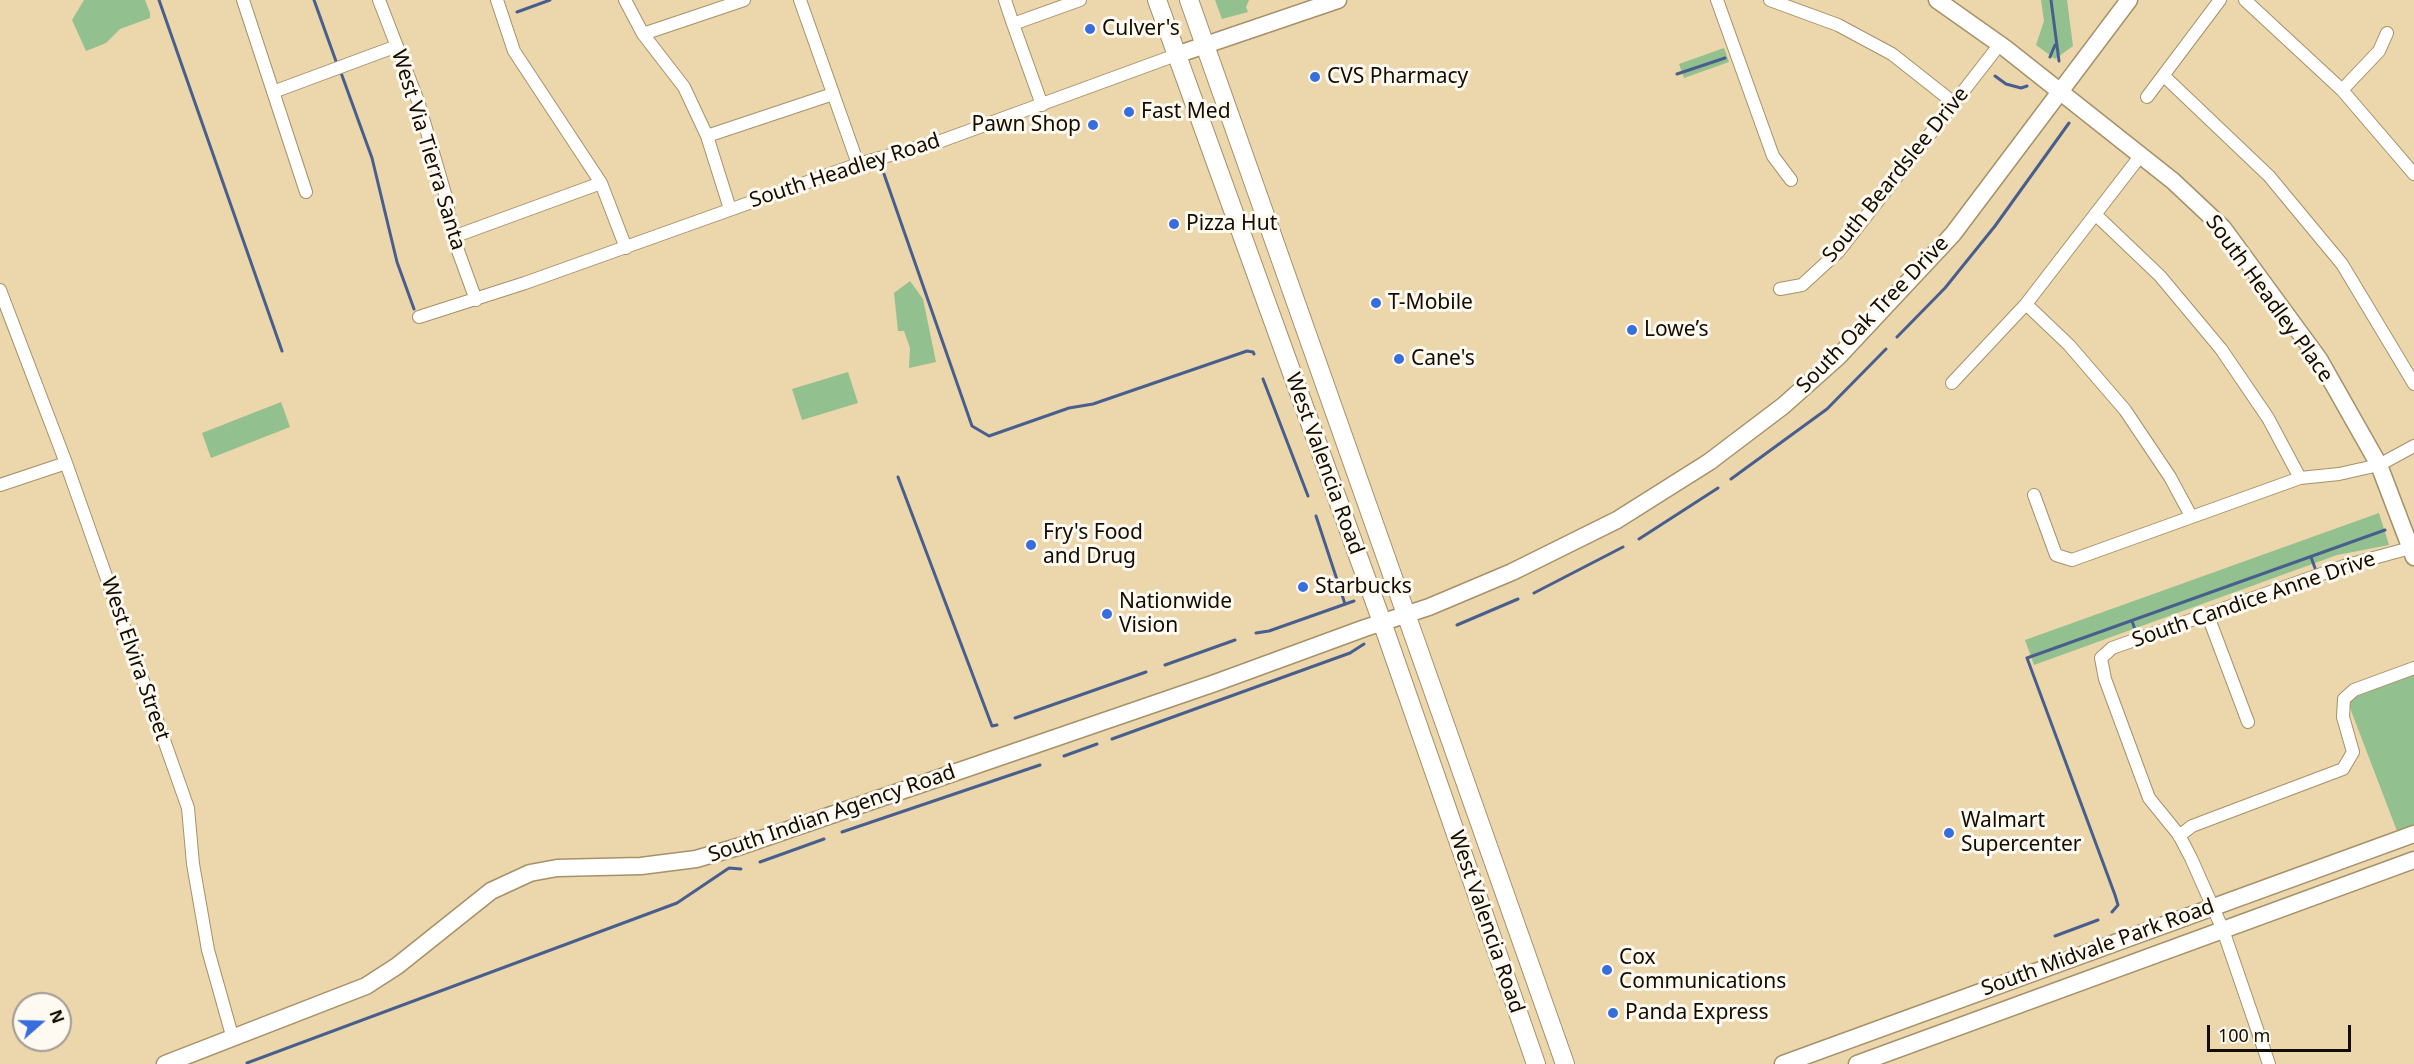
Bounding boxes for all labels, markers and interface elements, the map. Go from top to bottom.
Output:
place label: Culver's [1102,16,1180,42]
marker: Culver's [1083,22,1097,36]
street label: West Via Tierra Santa [386,47,470,253]
place label: CVS Pharmacy [1327,64,1468,90]
marker: CVS Pharmacy [1308,70,1322,84]
street label: South Beardslee Drive [1818,82,1974,268]
place label: Fast Med [1141,99,1231,125]
marker: Fast Med [1122,105,1136,119]
place label: Pawn Shop [971,112,1081,138]
marker: Pawn Shop [1086,118,1100,132]
street label: South Headley Road [747,128,943,214]
place label: Pizza Hut [1186,211,1277,237]
street label: South Headley Place [2200,211,2338,387]
marker: Pizza Hut [1167,217,1181,231]
street label: South Oak Tree Drive [1792,231,1954,399]
place label: T-Mobile [1388,290,1473,316]
marker: T-Mobile [1369,296,1383,310]
place label: Lowe’s [1644,317,1709,343]
marker: Lowe’s [1625,323,1639,337]
place label: Cane's [1411,346,1475,372]
marker: Cane's [1392,352,1406,366]
street label: West Valencia Road [1279,370,1369,558]
place label: Fry's Food and Drug [1043,520,1143,570]
marker: Fry's Food and Drug [1024,538,1038,552]
street label: South Candice Anne Drive [2129,546,2379,654]
street label: West Elvira Street [95,574,175,744]
place label: Starbucks [1315,574,1412,600]
marker: Starbucks [1296,580,1310,594]
place label: Nationwide Vision [1119,589,1232,639]
marker: Nationwide Vision [1100,607,1114,621]
street label: South Indian Agency Road [705,760,959,868]
place label: Walmart Supercenter [1961,808,2082,858]
marker: Walmart Supercenter [1942,826,1956,840]
street label: West Valencia Road [1443,827,1529,1017]
street label: South Midvale Park Road [1978,894,2218,1002]
place label: Cox Communications [1619,945,1786,995]
marker: Cox Communications [1600,963,1614,977]
north arrow [12,992,72,1052]
place label: Panda Express [1625,1000,1769,1026]
marker: Panda Express [1606,1006,1620,1020]
text: N [44,1007,70,1026]
scale bar [2210,1013,2354,1051]
text: 100 m [2218,1023,2270,1047]

